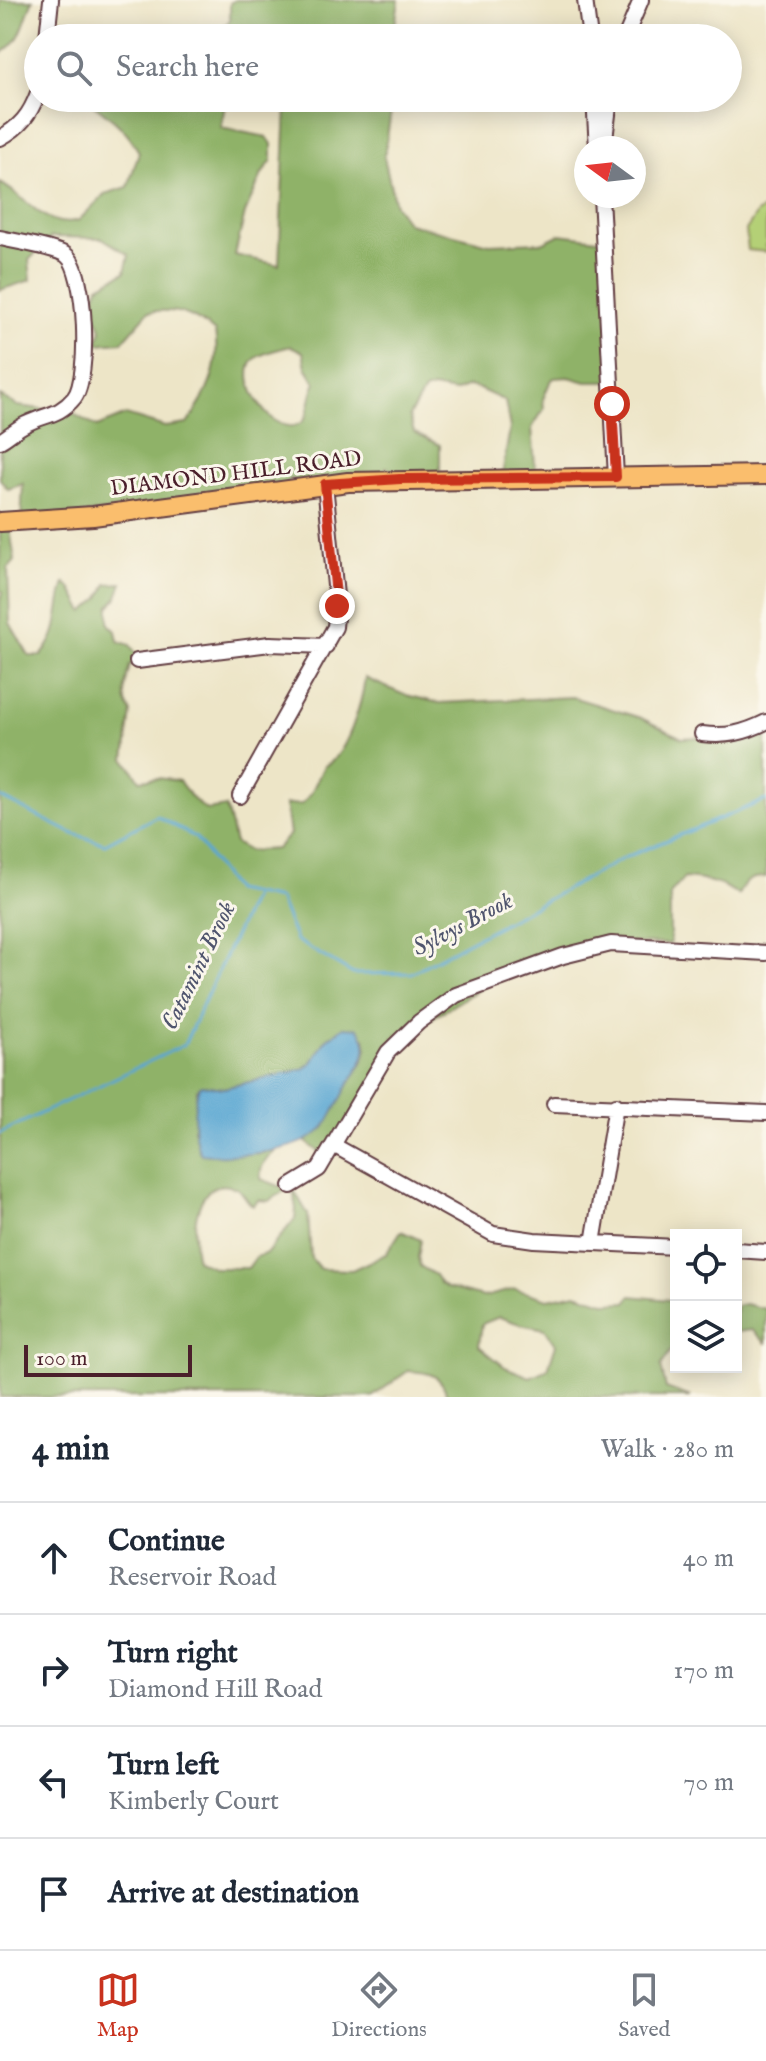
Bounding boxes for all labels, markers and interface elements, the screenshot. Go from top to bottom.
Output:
search box [24,24,742,112]
icon: search [52,46,96,90]
text: Search here [116,49,259,87]
north arrow [574,136,646,208]
route start [594,386,630,422]
street label: DIAMOND HILL ROAD [109,445,363,503]
route end [319,588,355,624]
water label: Sylvys Brook [408,886,519,964]
water label: Catamint Brook [155,897,243,1035]
map controls [670,1229,742,1373]
button: locate [670,1229,742,1301]
button: layers [670,1301,742,1373]
scale bar [24,1341,192,1377]
text: 100 m [36,1345,88,1373]
text: 4 min [32,1428,110,1471]
text: Walk · 280 m [601,1433,734,1466]
text: Continue [108,1523,225,1561]
icon: ahead [32,1536,76,1580]
text: 40 m [683,1542,734,1575]
text: Reservoir Road [108,1561,276,1594]
text: Turn right [108,1635,238,1673]
icon: right [32,1648,76,1692]
text: 170 m [674,1654,734,1687]
text: Diamond Hill Road [108,1673,322,1706]
text: Turn left [108,1747,219,1785]
icon: left [32,1760,76,1804]
text: 70 m [683,1766,734,1799]
text: Kimberly Court [108,1785,279,1818]
icon: arrive [32,1872,76,1916]
text: Arrive at destination [108,1875,359,1913]
tab: Map [96,1968,140,2044]
tab: Directions [331,1968,427,2044]
tab: Saved [618,1968,670,2044]

